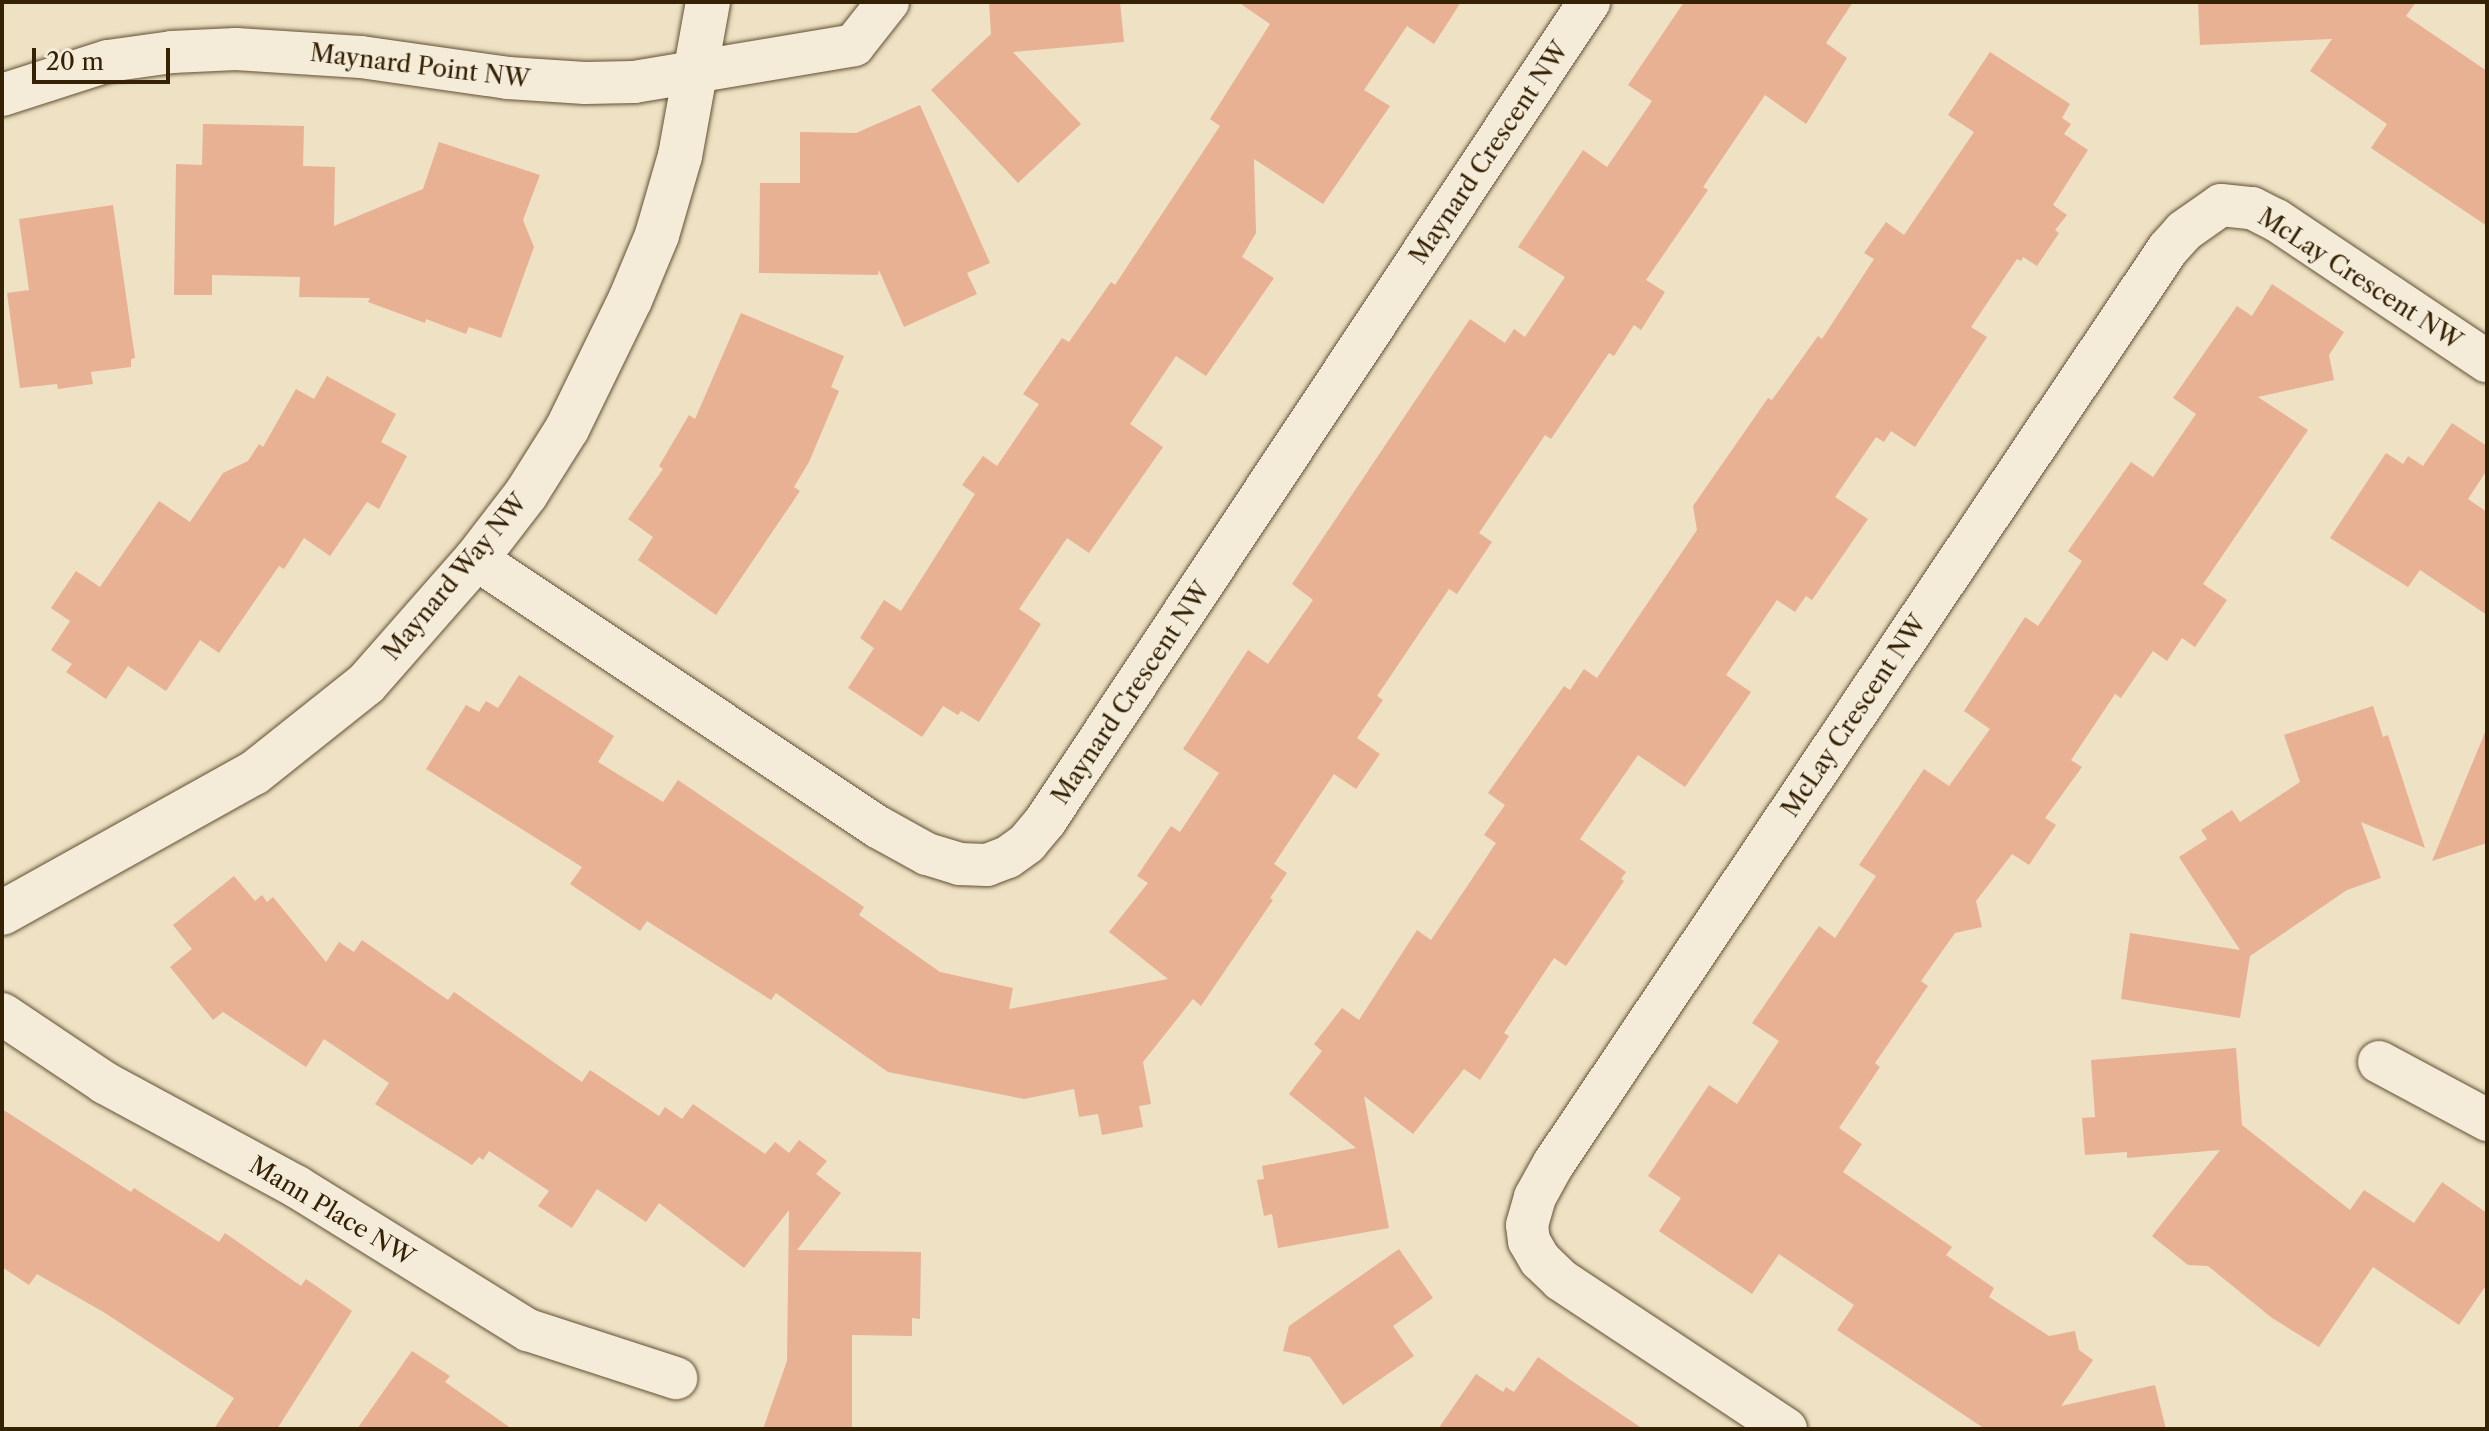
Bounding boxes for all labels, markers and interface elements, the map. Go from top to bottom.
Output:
scale bar [36,32,174,82]
street label: Maynard Crescent NW [1404,36,1574,270]
street label: Maynard Point NW [308,38,532,94]
text: 20 m [46,47,104,76]
street label: McLay Crescent NW [2252,202,2468,356]
street label: Maynard Way NW [376,487,534,667]
street label: Maynard Crescent NW [1046,576,1216,810]
street label: McLay Crescent NW [1776,609,1932,823]
street label: Mann Place NW [244,1150,420,1272]

